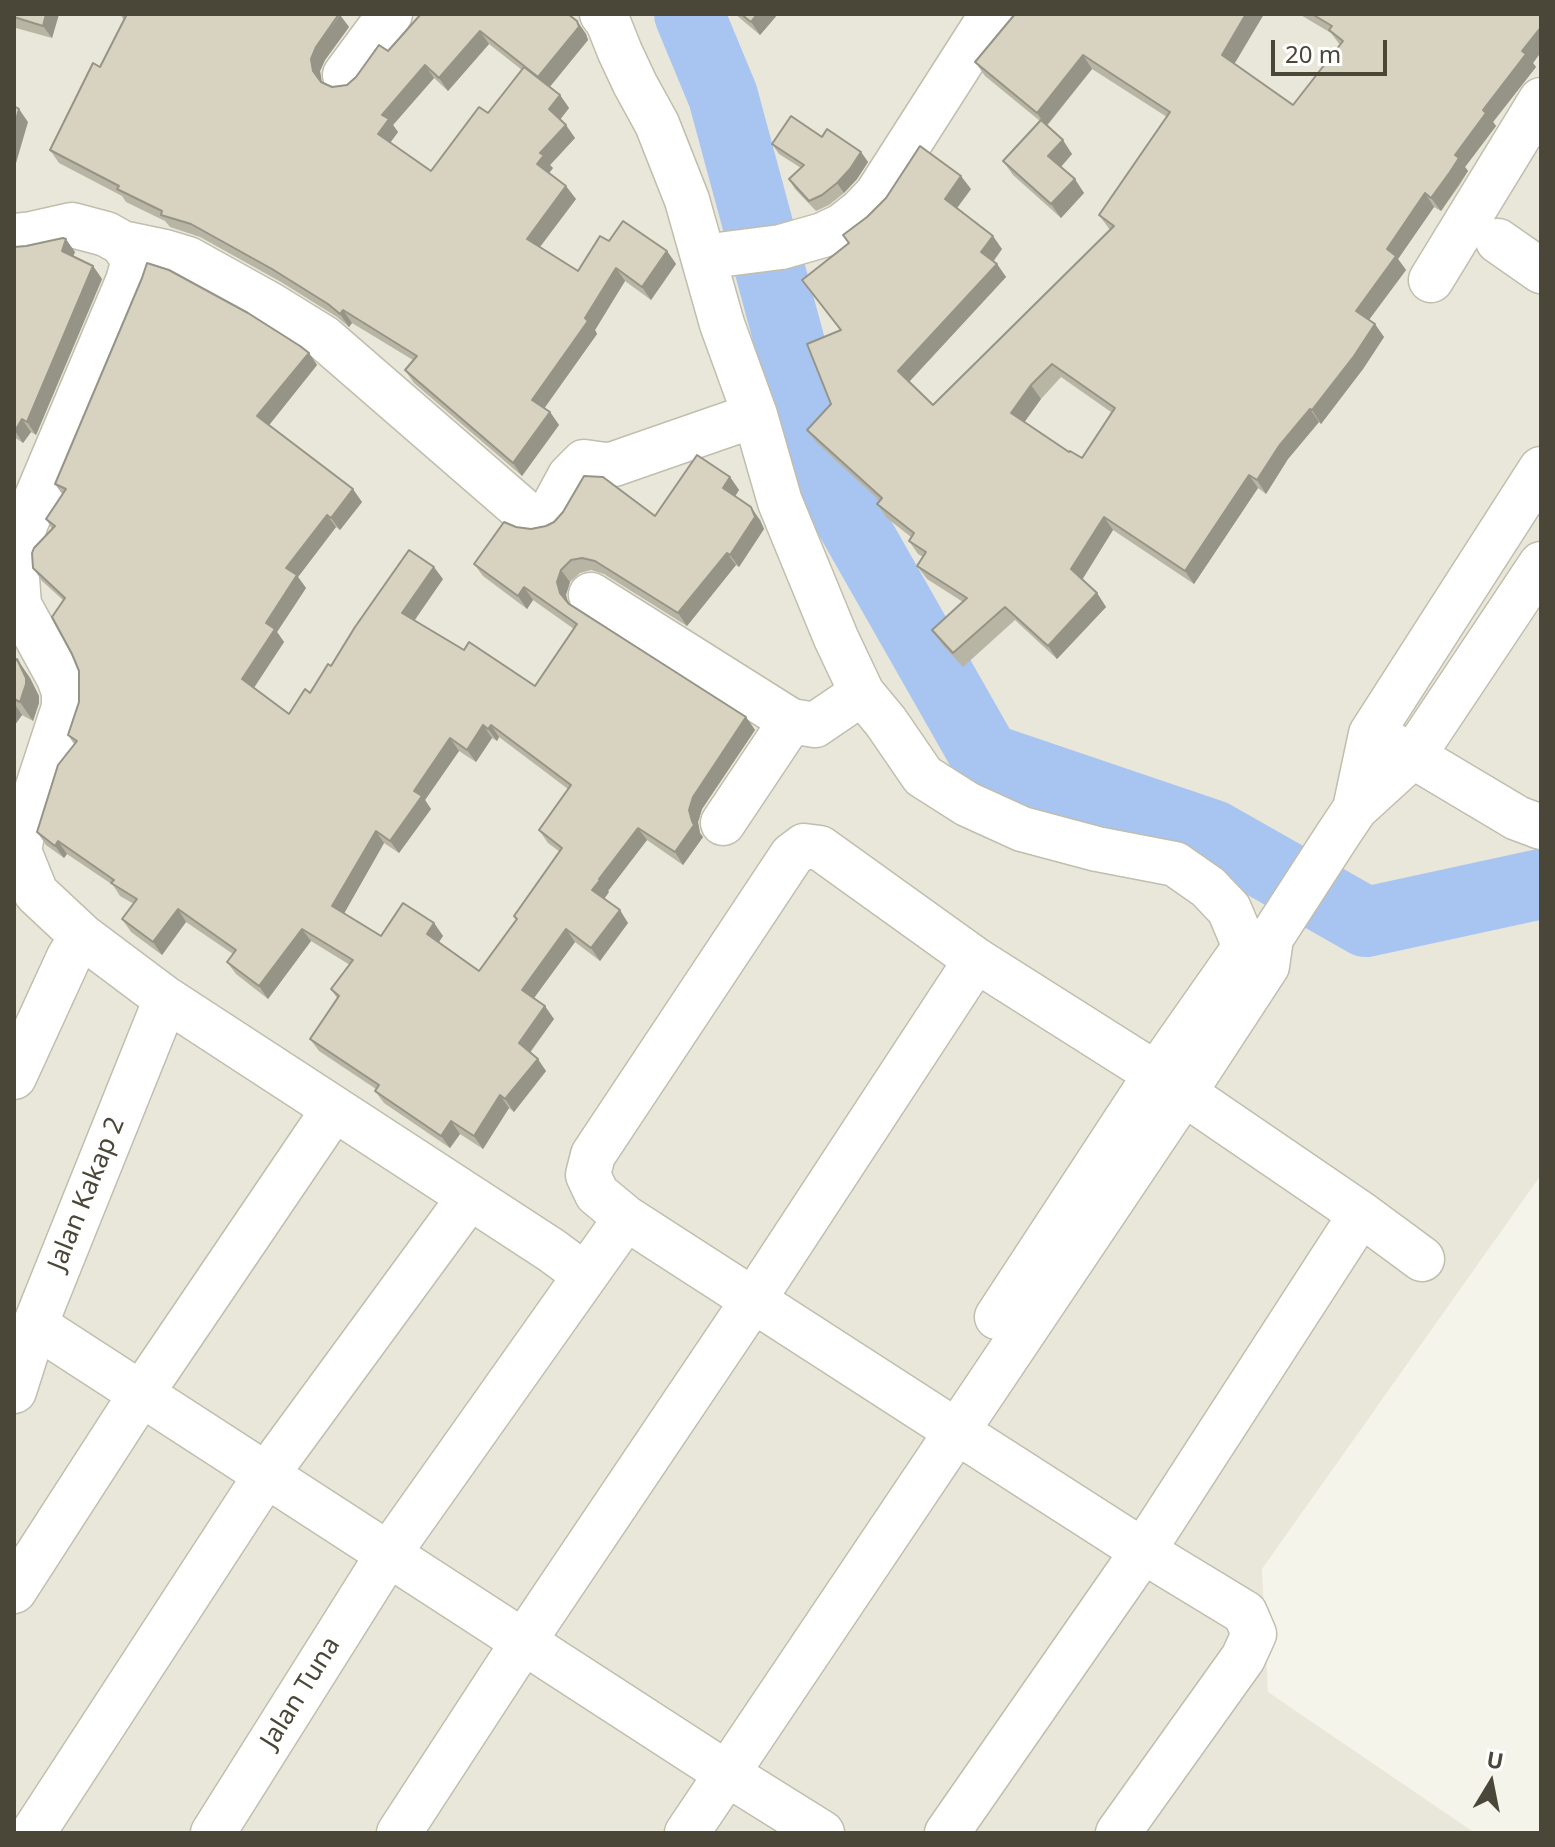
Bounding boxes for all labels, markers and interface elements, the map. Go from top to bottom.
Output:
scale bar [1275,24,1391,74]
text: 20 m [1285,37,1341,70]
street label: Jalan Kakap 2 [42,1113,132,1275]
street label: Jalan Tuna [254,1631,348,1755]
north arrow [1451,1743,1531,1823]
text: U [1484,1743,1506,1776]

